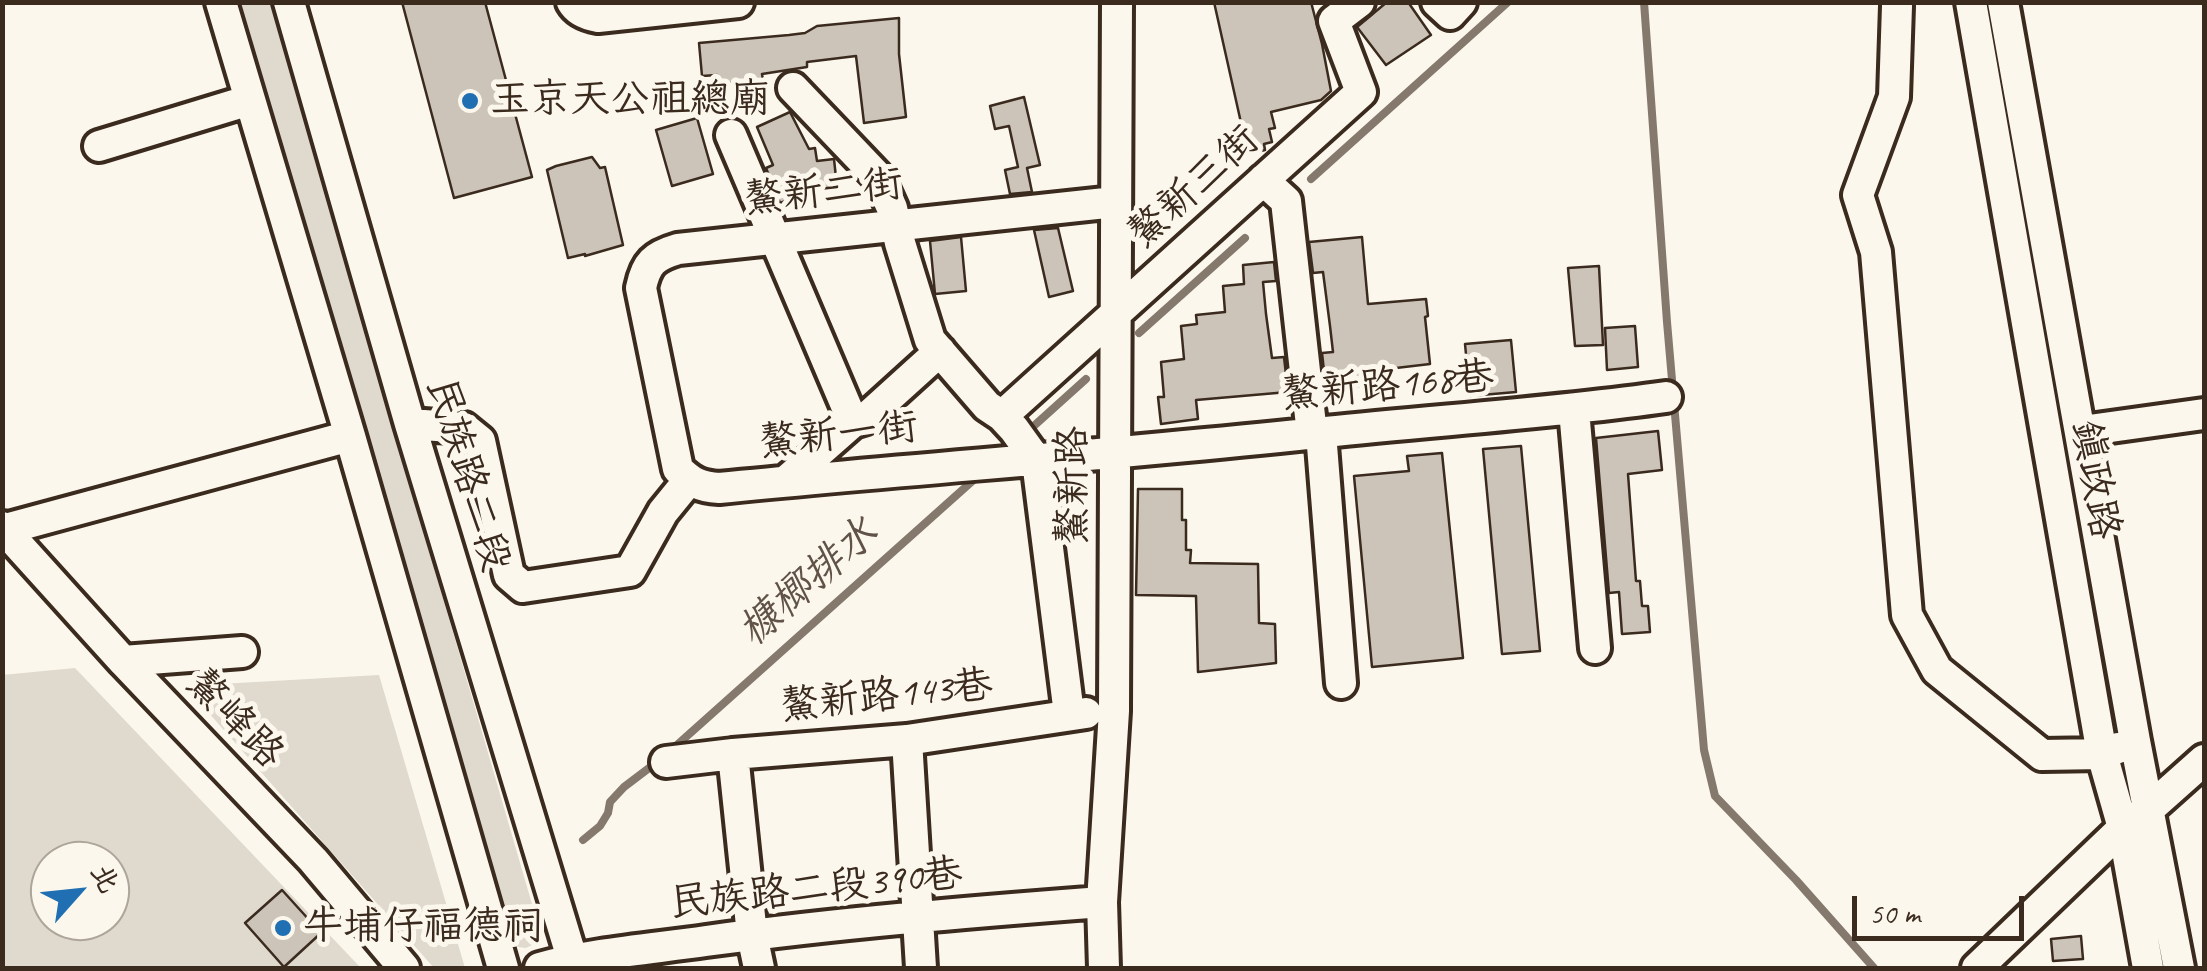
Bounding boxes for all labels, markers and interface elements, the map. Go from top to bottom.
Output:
place label: 玉京天公祖總廟 [490,77,770,125]
marker: 玉京天公祖總廟 [459,90,481,112]
street label: 鰲新三街 [1118,117,1270,259]
street label: 鰲新二街 [741,161,905,225]
street label: 鰲新路168巷 [1278,354,1496,420]
street label: 民族路二段 [415,372,519,578]
street label: 鰲新一街 [756,404,920,468]
street label: 鎮政路 [2060,417,2128,543]
street label: 鰲新路 [1050,426,1098,546]
water label: 槺榔排水 [729,509,889,657]
street label: 鰲峰路 [175,659,293,779]
street label: 鰲新路143巷 [777,662,995,732]
north arrow [30,841,130,941]
street label: 民族路二段390巷 [667,851,965,929]
text: 北 [83,858,127,898]
scale bar [1857,876,2030,938]
text: 50 m [1869,894,1920,932]
place label: 牛埔仔福德祠 [303,904,543,952]
marker: 牛埔仔福德祠 [272,917,294,939]

